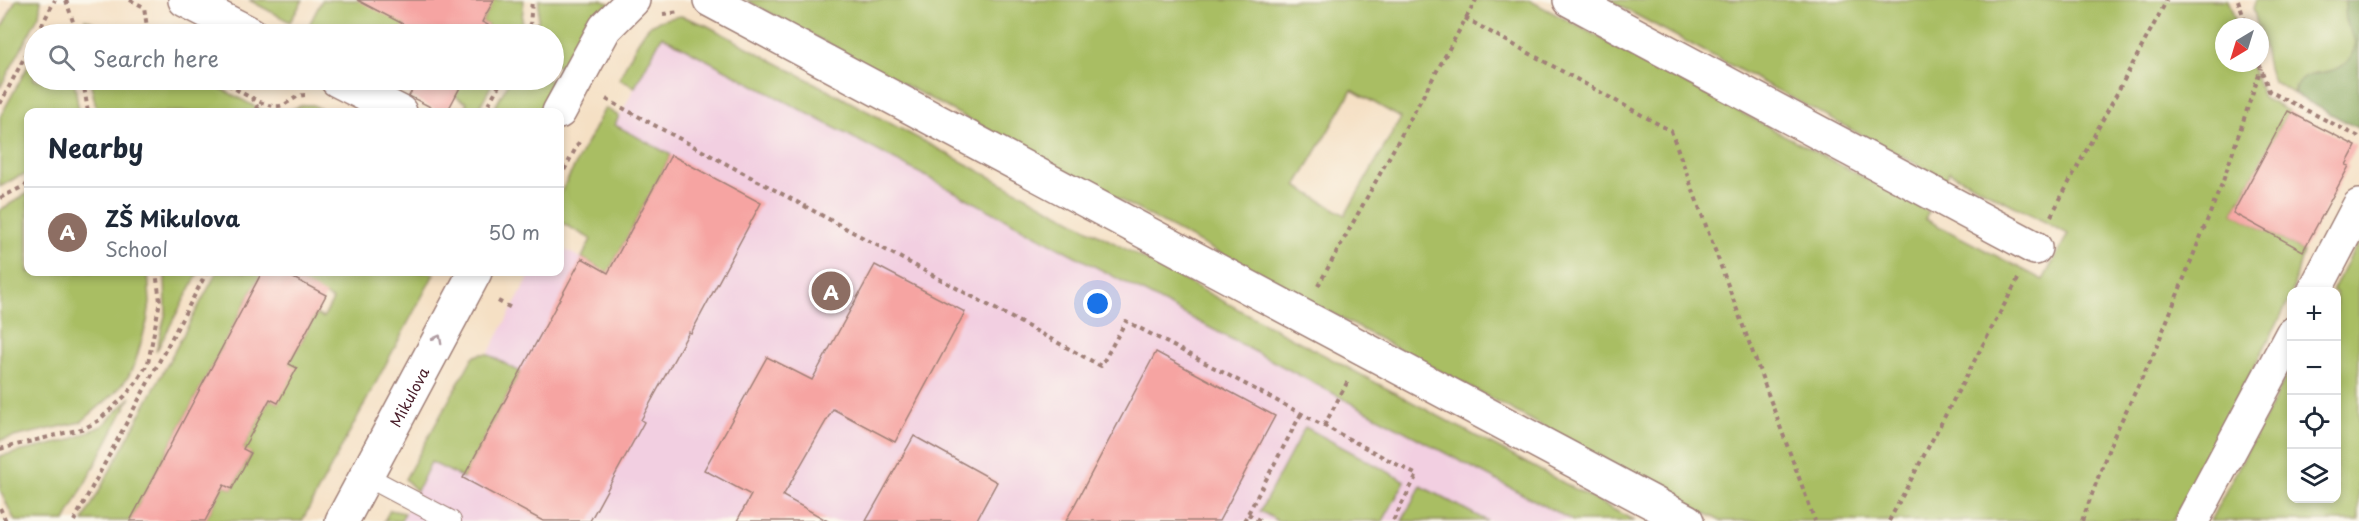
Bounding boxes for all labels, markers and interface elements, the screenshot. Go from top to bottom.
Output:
north arrow [2215,18,2269,72]
search box [24,24,564,90]
icon: search [45,41,78,74]
text: Search here [93,41,219,74]
text: Nearby [48,128,143,167]
text: ZŠ Mikulova [105,201,240,234]
text: A [60,217,75,247]
text: 50 m [488,217,540,247]
text: School [105,234,168,264]
pin: A [812,268,850,314]
map controls [2287,287,2341,503]
button: + [2287,287,2341,341]
your location [1083,289,1112,318]
one-way arrow [431,335,443,346]
button: − [2287,341,2341,395]
street label: Mikulova [383,362,434,431]
button: locate [2287,395,2341,449]
button: layers [2287,449,2341,503]

